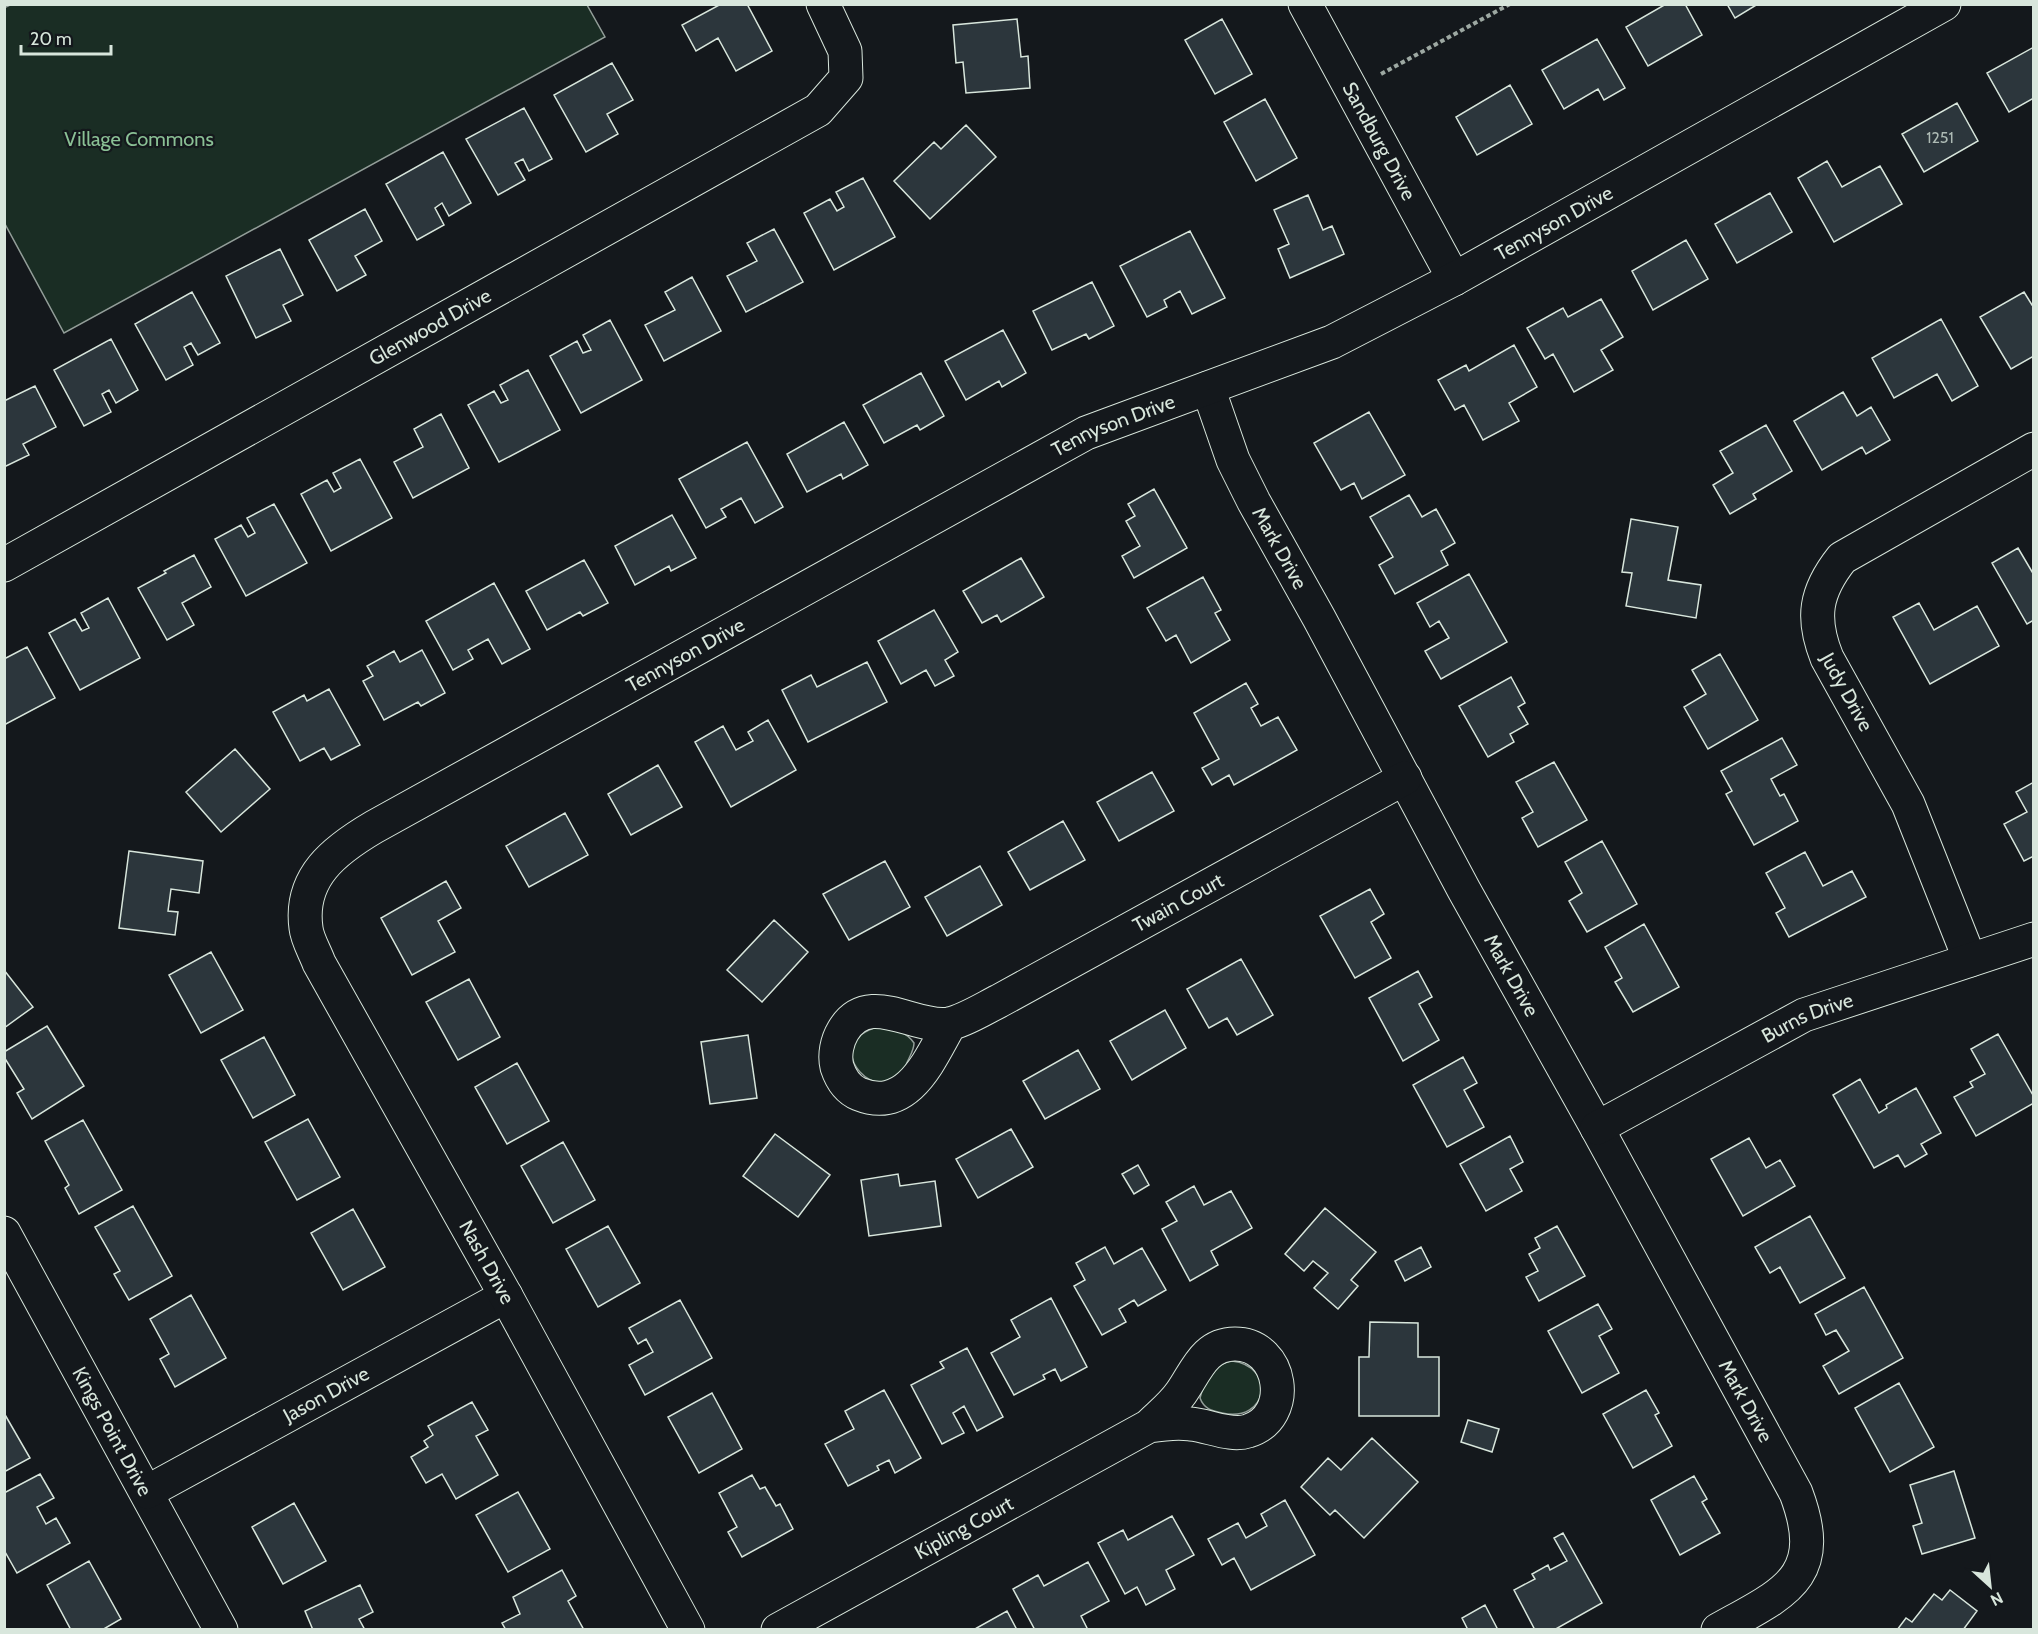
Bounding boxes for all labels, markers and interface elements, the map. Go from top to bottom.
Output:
scale bar [21,18,111,56]
text: 20 m [30,28,72,50]
street label: Sandburg Drive [1338,78,1421,204]
park label: Village Commons [64,127,214,151]
house number: 1251 [1926,128,1954,147]
street label: Tennyson Drive [1491,180,1617,266]
street label: Glenwood Drive [365,283,495,371]
street label: Tennyson Drive [1047,389,1178,462]
street label: Mark Drive [1247,503,1312,593]
street label: Tennyson Drive [622,612,749,697]
street label: Judy Drive [1815,648,1878,735]
street label: Twain Court [1129,868,1228,937]
street label: Mark Drive [1479,930,1544,1021]
street label: Burns Drive [1757,988,1856,1048]
street label: Nash Drive [454,1216,520,1308]
street label: Mark Drive [1714,1356,1778,1446]
street label: Jason Drive [278,1361,373,1428]
street label: Kings Point Drive [67,1363,157,1500]
street label: Kipling Court [910,1491,1017,1564]
north arrow [1960,1556,2020,1616]
text: N [1987,1588,2006,1610]

